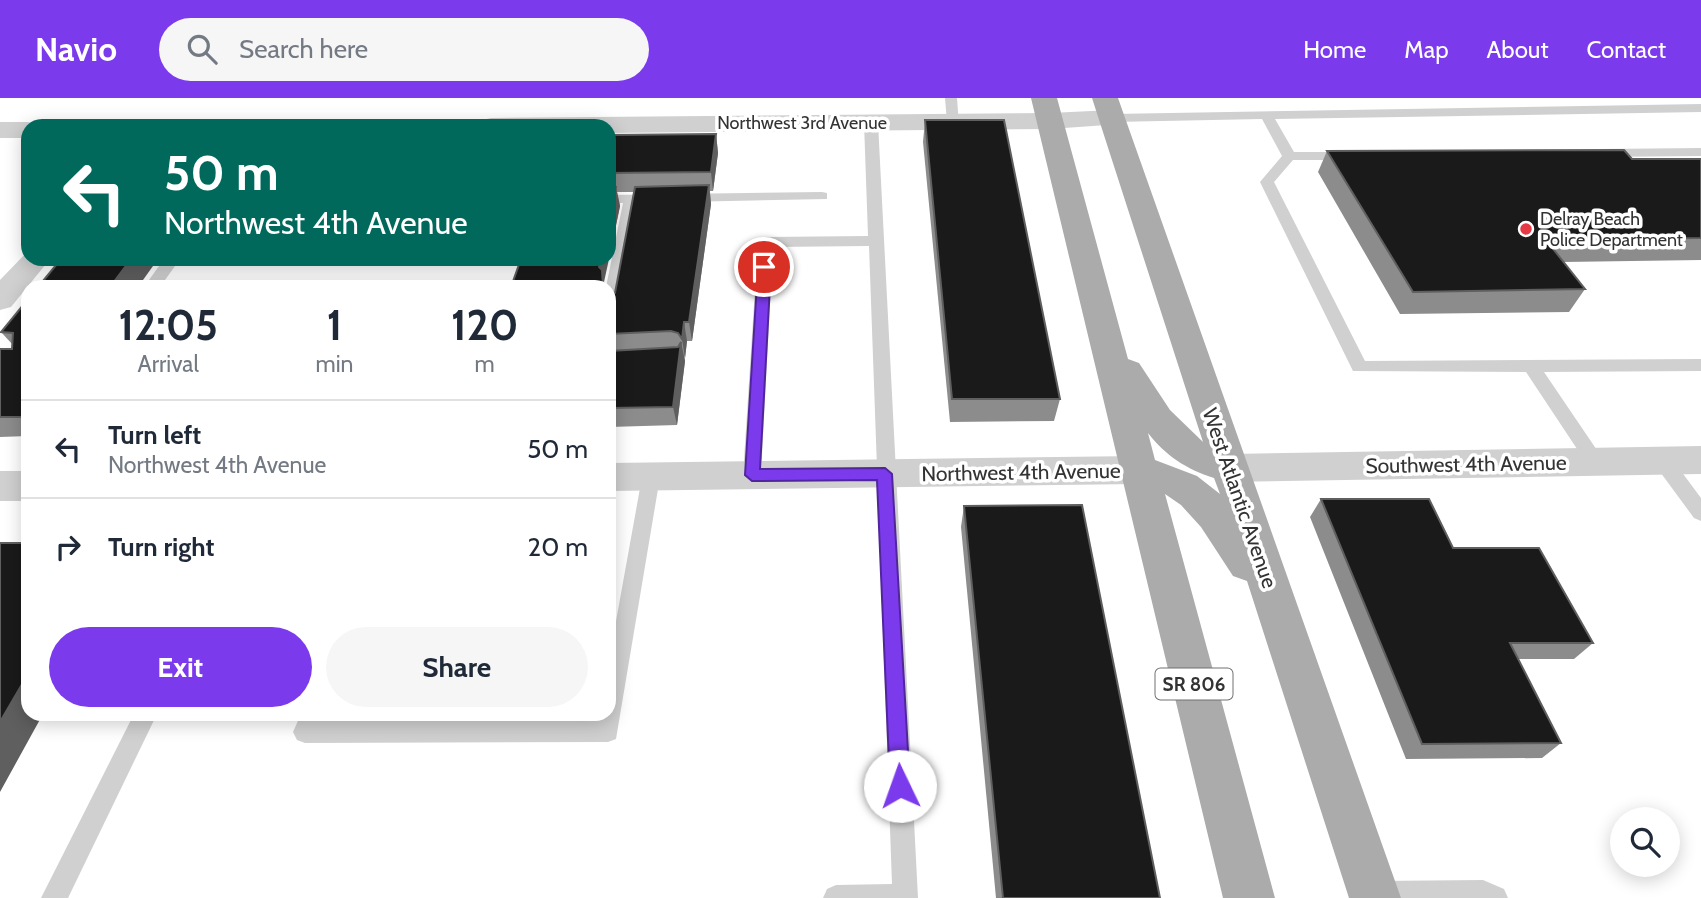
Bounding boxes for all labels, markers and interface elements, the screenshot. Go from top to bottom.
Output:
search box [159,18,649,81]
text: Navio [35,29,117,69]
icon: search [183,30,221,68]
text: Search here [239,33,368,65]
text: Home [1303,35,1366,64]
text: Map [1404,35,1449,64]
text: About [1487,35,1549,64]
text: Contact [1587,35,1666,64]
street label: Northwest 3rd Avenue [717,112,887,134]
text: 50 m [164,143,279,202]
icon: left [49,147,140,238]
text: Northwest 4th Avenue [164,203,468,242]
place label: Delray Beach Police Department [1540,208,1683,251]
marker: Delray Beach Police Department [1518,221,1534,237]
pin [734,237,794,297]
icon: arrive [745,248,783,286]
text: 12:05 [119,299,218,351]
text: 1 [327,299,342,351]
text: 120 [451,299,518,351]
text: Arrival [138,350,199,378]
text: min [315,350,353,378]
text: m [475,350,495,378]
street label: West Atlantic Avenue [1197,405,1283,592]
text: Turn left [108,419,201,451]
icon: left [49,430,87,468]
text: 50 m [527,433,588,465]
street label: Southwest 4th Avenue [1365,450,1567,478]
text: Northwest 4th Avenue [108,451,326,479]
street label: Northwest 4th Avenue [921,458,1121,486]
icon: right [49,528,87,566]
text: Turn right [108,531,214,563]
text: 20 m [528,531,588,563]
button: Exit [49,627,312,707]
button: Share [326,627,588,707]
road number: SR 806 [1156,668,1232,699]
position arrow [863,749,937,823]
map controls [1610,807,1680,877]
button: search [1610,807,1680,877]

